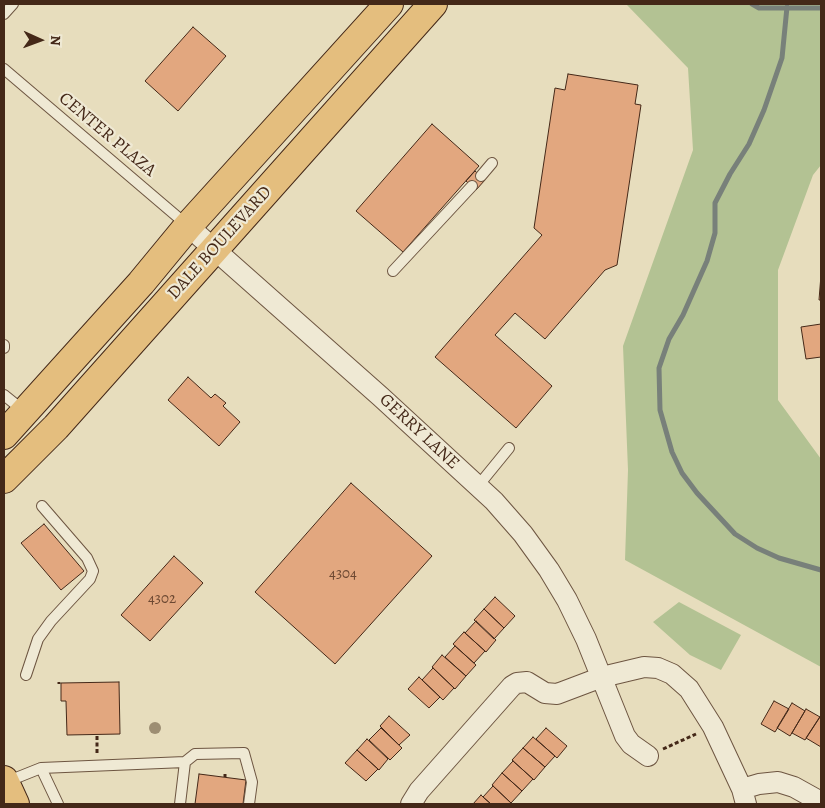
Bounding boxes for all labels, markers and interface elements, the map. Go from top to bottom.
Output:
north arrow [15,15,65,65]
text: N [46,35,65,46]
street label: CENTER PLAZA [54,88,160,182]
street label: DALE BOULEVARD [163,182,277,304]
street label: GERRY LANE [374,389,464,475]
house number: 4304 [329,565,357,583]
house number: 4302 [148,590,176,608]

